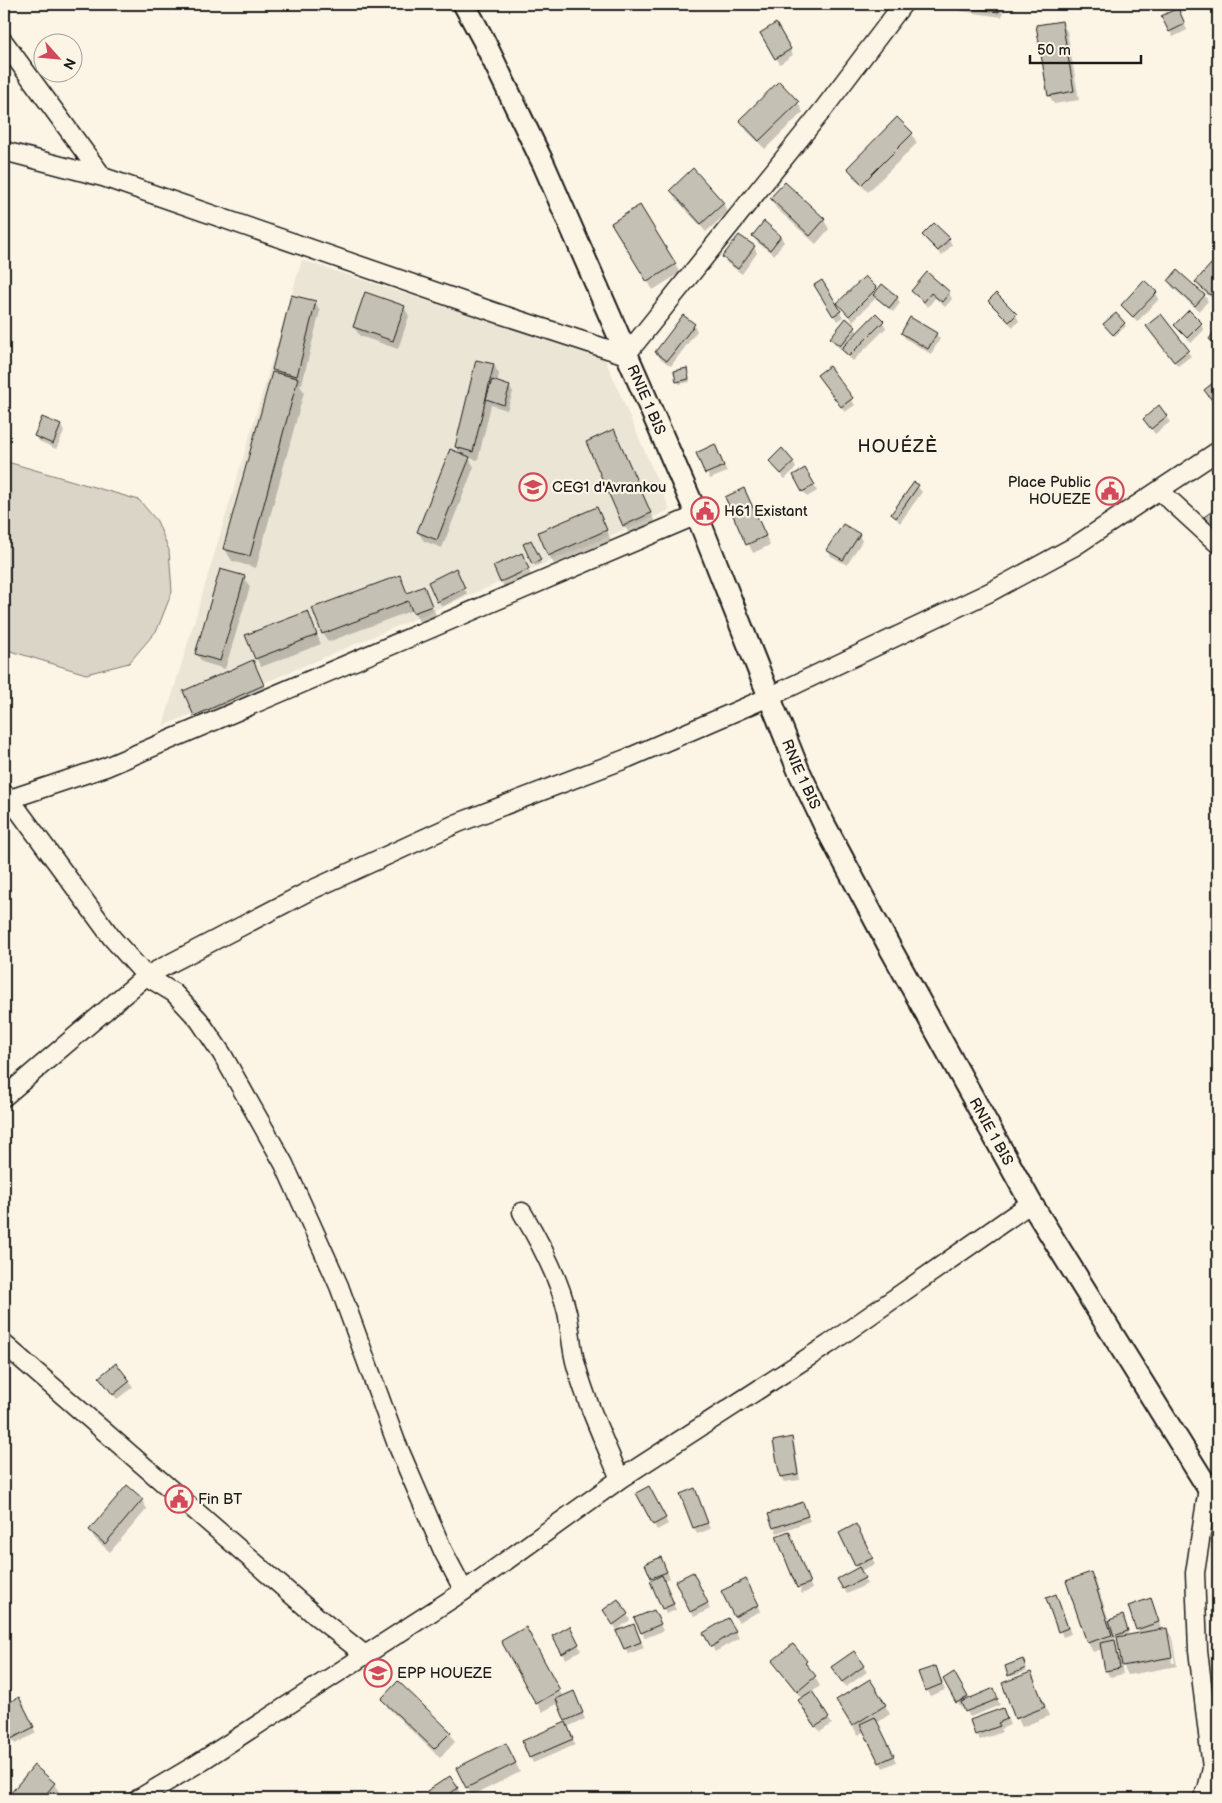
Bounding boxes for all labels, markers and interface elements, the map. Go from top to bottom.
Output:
north arrow [32,32,82,82]
scale bar [1030,32,1141,64]
text: 50 m [1037,41,1071,60]
text: N [59,55,79,72]
street label: RNIE 1 BIS [623,362,670,438]
district label: HOUÉZÈ [857,434,939,457]
school or university icon: CEG1 d'Avrankou [518,472,548,502]
place label: Place Public HOUEZE [1008,473,1091,509]
public building icon: Place Public HOUEZE [1095,476,1125,506]
place label: CEG1 d'Avrankou [552,478,666,497]
public building icon: H61 Existant [690,496,720,526]
place label: H61 Existant [724,502,808,521]
street label: RNIE 1 BIS [778,736,825,812]
street label: RNIE 1 BIS [965,1094,1018,1169]
public building icon: Fin BT [164,1484,194,1514]
place label: Fin BT [198,1490,242,1509]
school or university icon: EPP HOUEZE [363,1658,393,1688]
place label: EPP HOUEZE [397,1664,492,1683]

